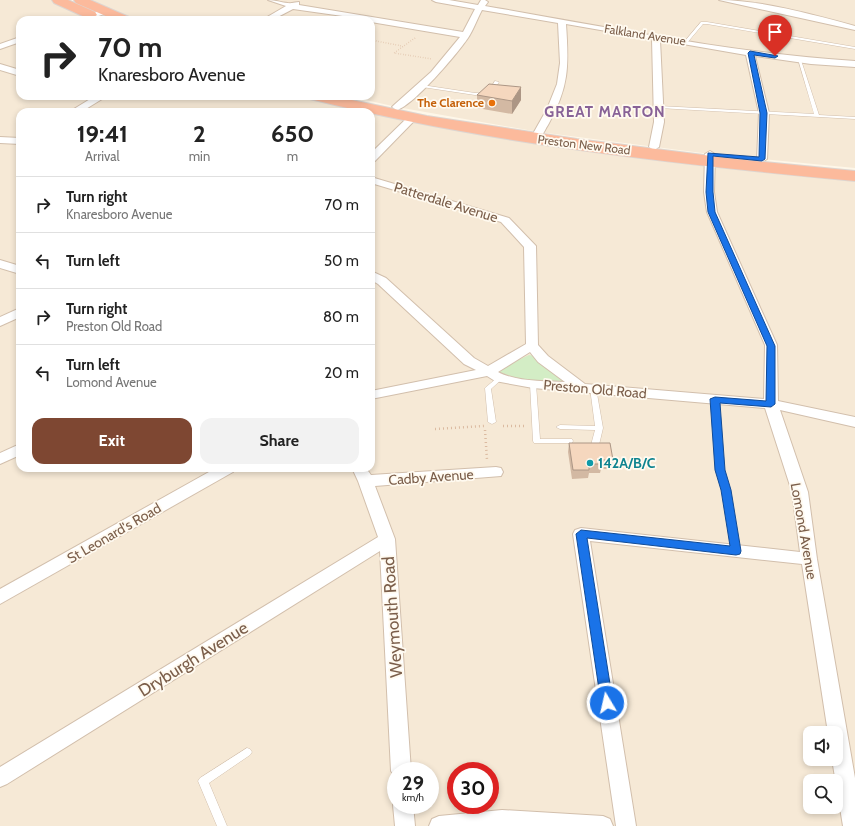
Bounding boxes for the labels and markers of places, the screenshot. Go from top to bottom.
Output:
pin [758,15,792,56]
place label: The Clarence [417,95,484,110]
marker: The Clarence [487,98,497,108]
place label: 142A/B/C [598,454,656,472]
marker: 142A/B/C [585,458,595,468]

